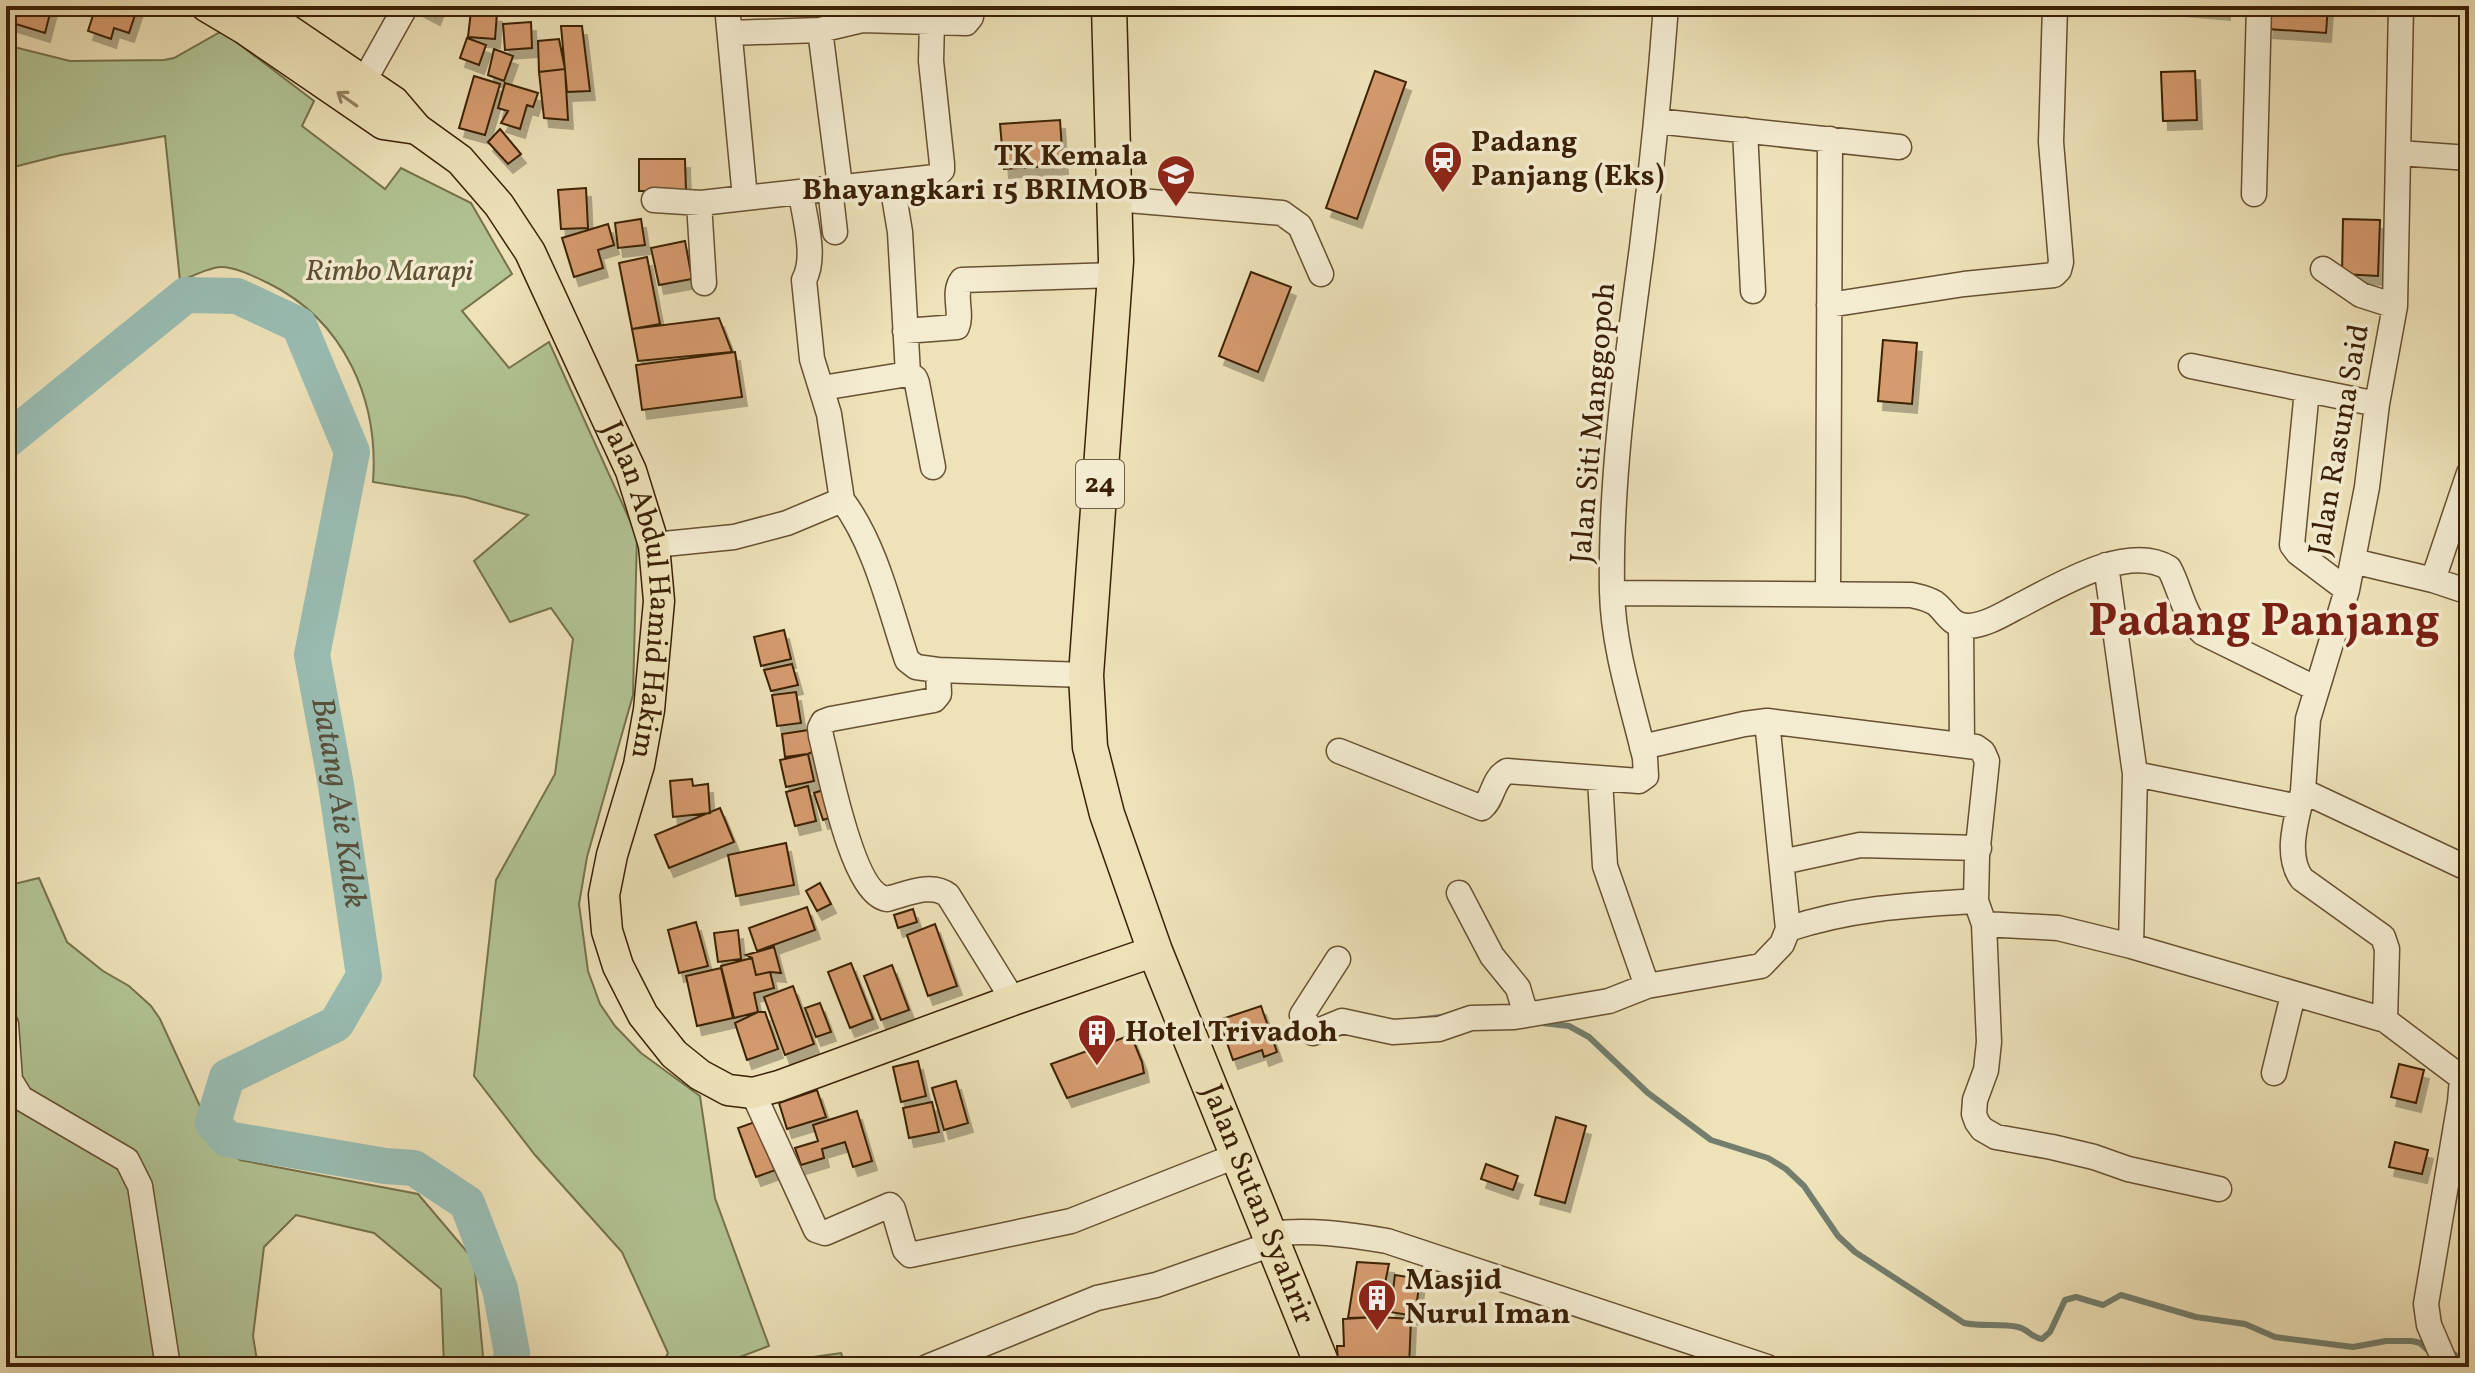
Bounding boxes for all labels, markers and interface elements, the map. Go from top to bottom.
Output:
one-way arrow [337,91,359,107]
place label: Padang Panjang (Eks) [1471,122,1664,198]
place label: TK Kemala Bhayangkari 15 BRIMOB [802,136,1148,212]
station icon: Padang Panjang (Eks) [1422,139,1464,194]
school or university icon: TK Kemala Bhayangkari 15 BRIMOB [1155,153,1197,208]
park label: Rimbo Marapi [305,251,473,293]
street label: Jalan Siti Manggopoh [1561,281,1627,565]
street label: Jalan Rasuna Said [2299,321,2381,559]
street label: Jalan Abdul Hamid Hakim [590,415,680,762]
road number: 24 [1076,460,1124,508]
district label: Padang Panjang [2088,591,2440,655]
water label: Batang Aie Kalek [298,694,376,912]
building icon: Hotel Trivadoh [1076,1012,1118,1067]
place label: Hotel Trivadoh [1125,1012,1338,1054]
street label: Jalan Sutan Syahrir [1190,1078,1325,1331]
place label: Masjid Nurul Iman [1405,1260,1570,1336]
building icon: Masjid Nurul Iman [1356,1277,1398,1332]

